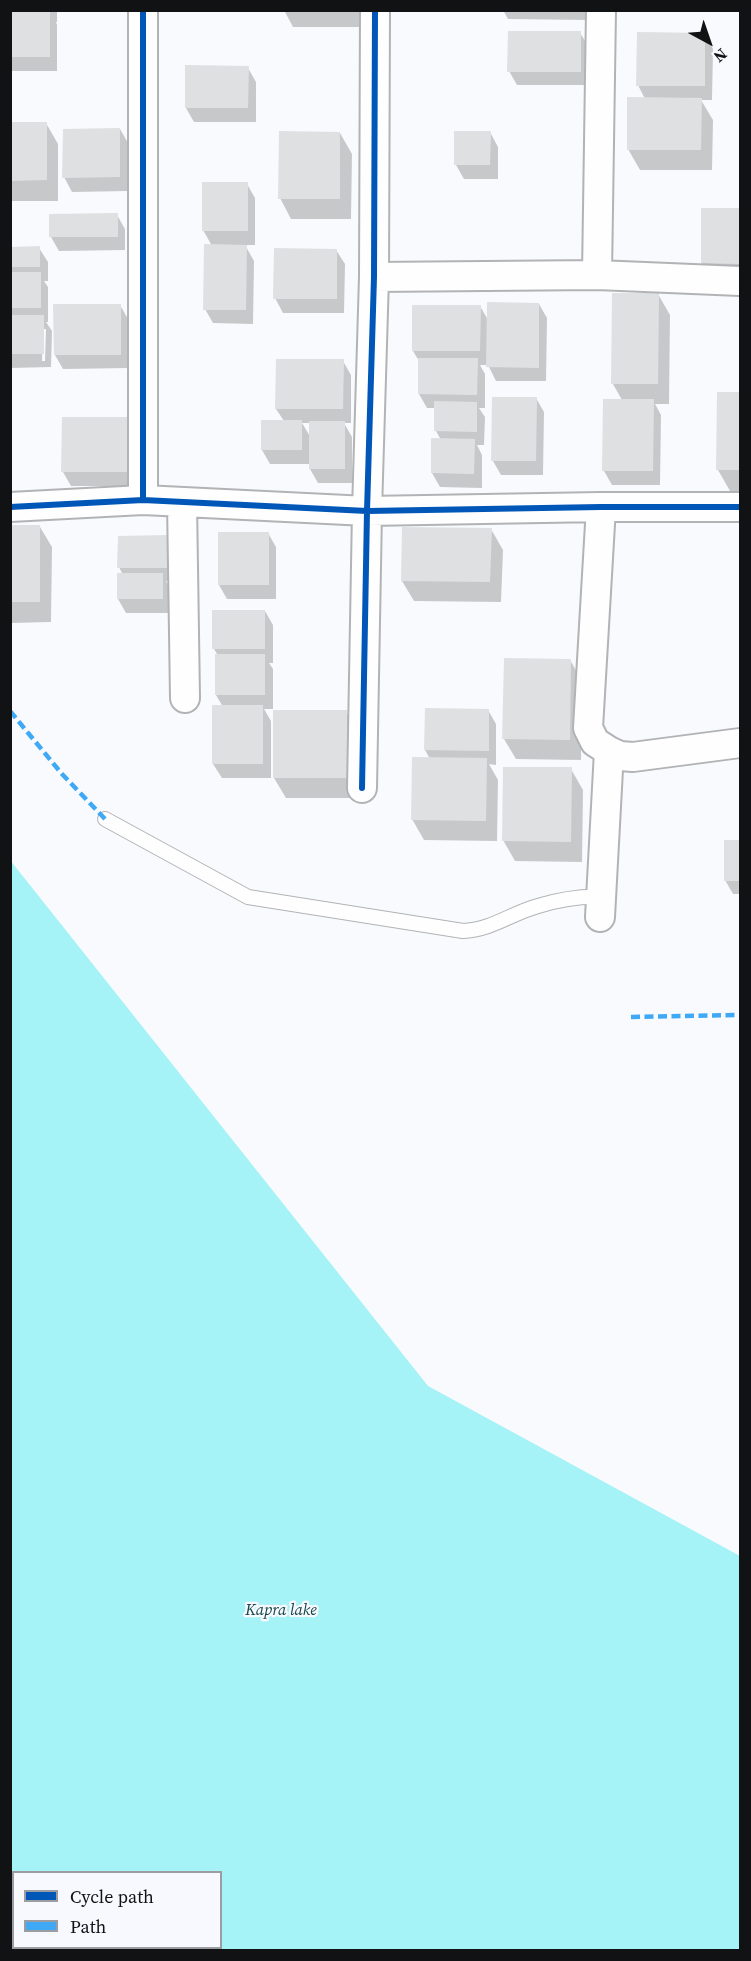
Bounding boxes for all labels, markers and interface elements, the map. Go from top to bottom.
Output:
north arrow [679,12,739,72]
text: N [709,44,732,68]
water label: Kapra lake [245,1601,317,1621]
legend [12,1871,222,1949]
text: Cycle path [70,1884,154,1909]
text: Path [70,1914,106,1939]

